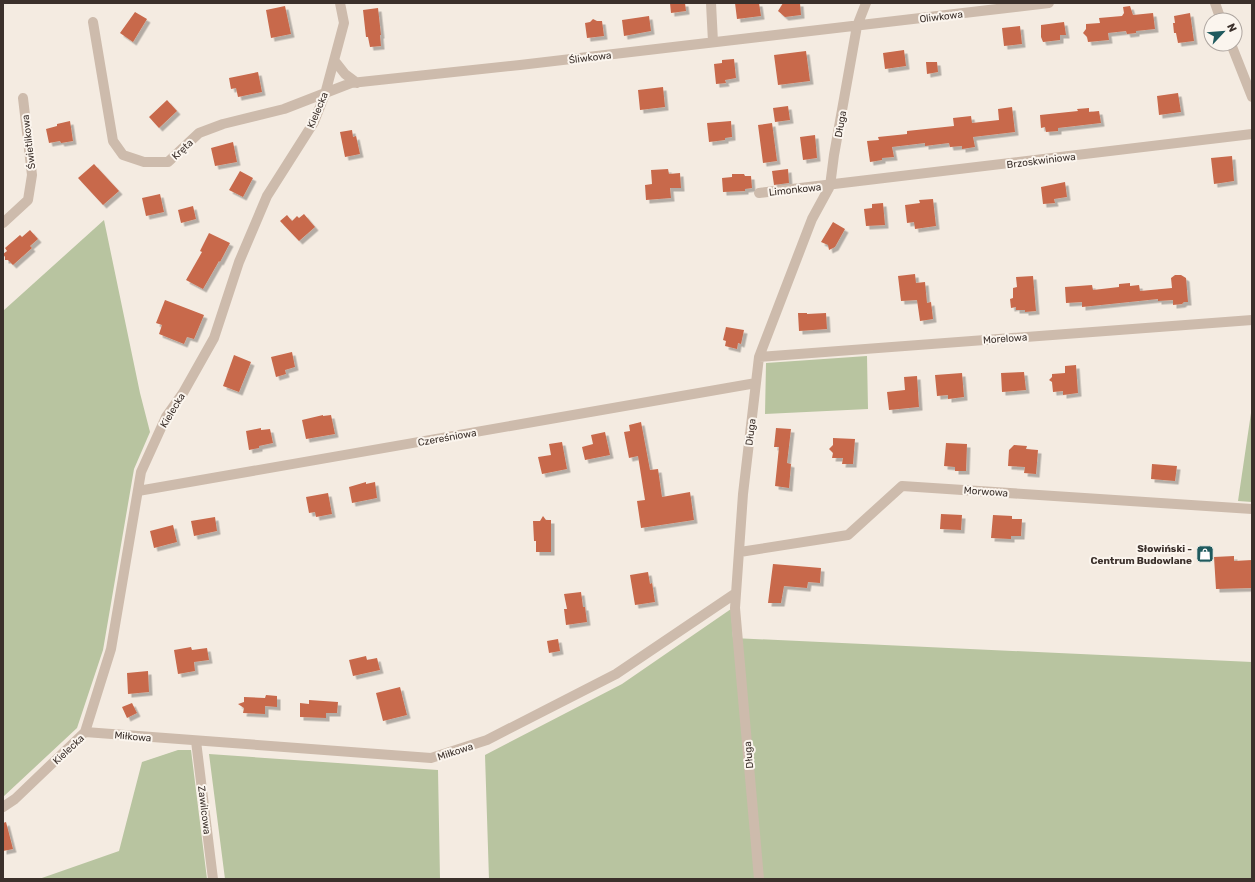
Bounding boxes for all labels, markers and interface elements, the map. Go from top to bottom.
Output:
street label: Oliwkowa [919,8,963,26]
north arrow [1203,12,1243,52]
text: N [1224,21,1239,34]
street label: Śliwkowa [568,49,612,67]
street label: Kielecka [305,90,331,130]
street label: Długa [833,110,849,139]
street label: Świetlikowa [20,114,38,170]
street label: Kręta [170,137,196,163]
street label: Brzoskwiniowa [1006,151,1076,171]
street label: Limonkowa [768,181,822,199]
street label: Morelowa [983,331,1028,347]
street label: Kielecka [158,391,188,430]
street label: Długa [743,418,759,446]
street label: Czereśniowa [417,427,477,449]
street label: Morwowa [963,484,1008,500]
place label: Słowiński - Centrum Budowlane [1091,543,1192,567]
shop icon: Słowiński - Centrum Budowlane [1195,544,1215,564]
street label: Miłkowa [114,729,152,745]
street label: Kielecka [51,732,87,767]
street label: Miłkowa [436,741,475,763]
street label: Długa [742,741,756,769]
street label: Zawilcowa [195,785,213,835]

